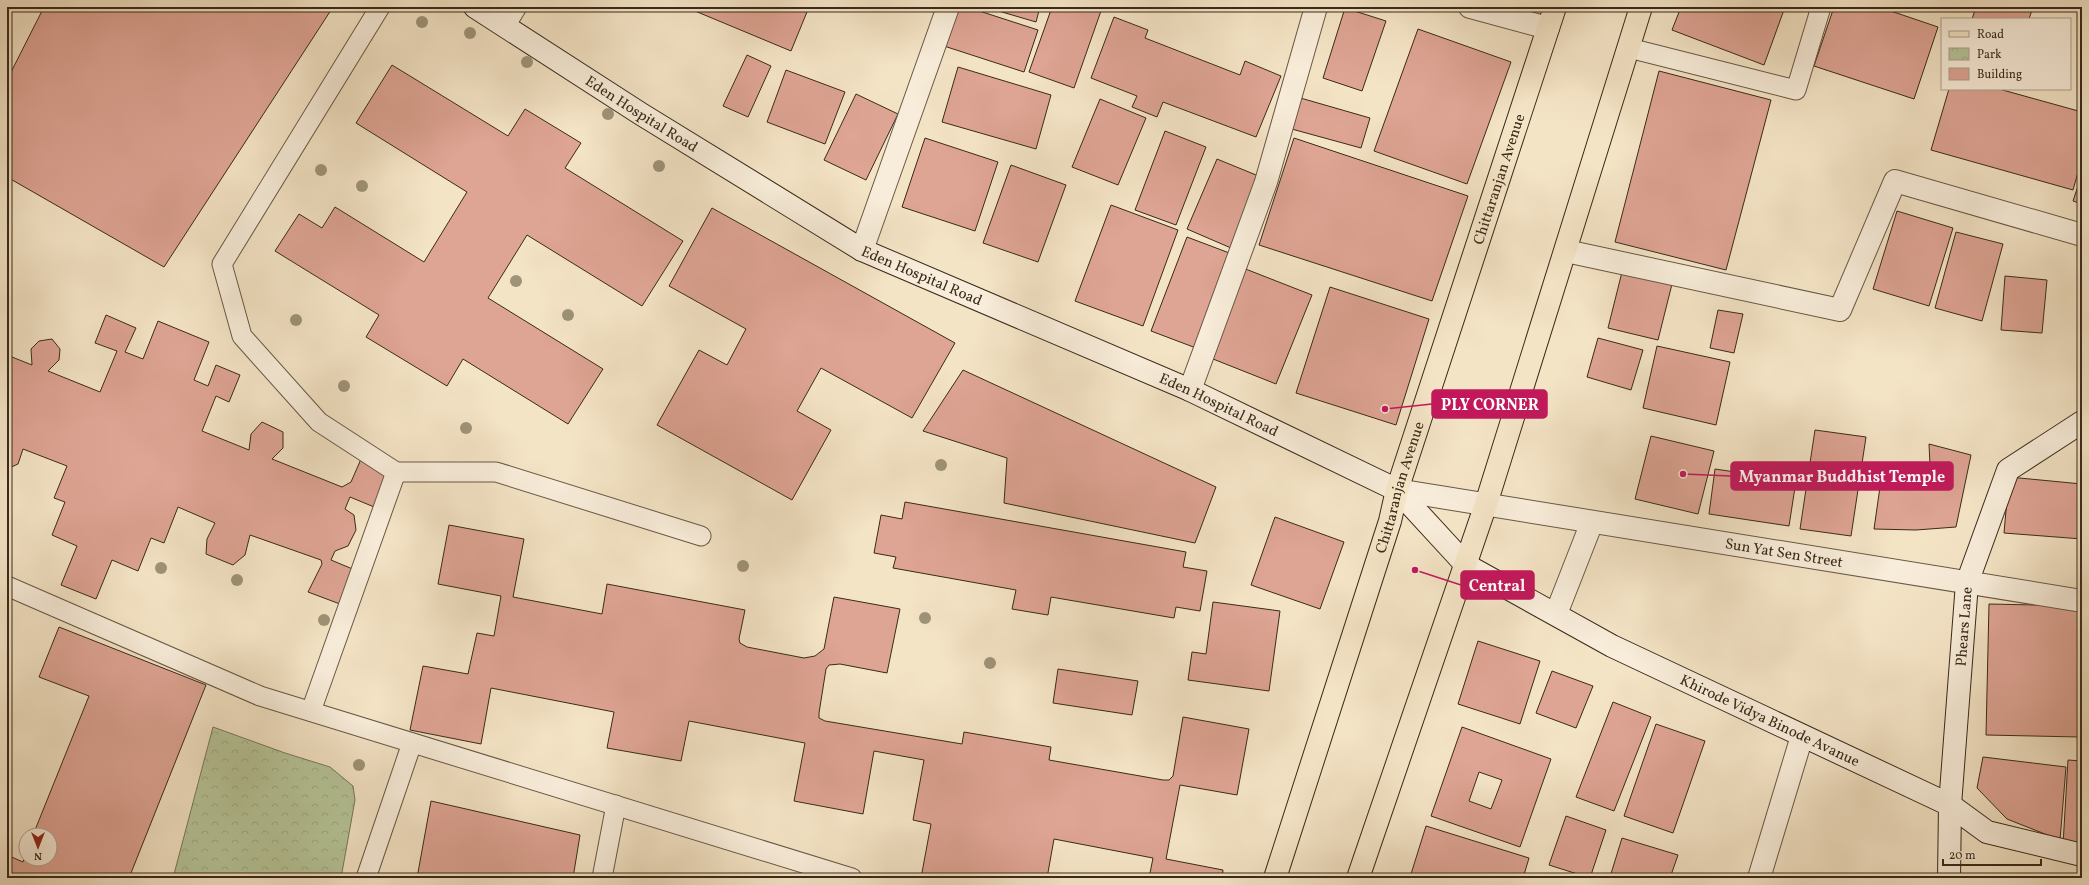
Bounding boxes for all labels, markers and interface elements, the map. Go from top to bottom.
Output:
legend [1941,18,2071,90]
text: Road [1977,27,2004,43]
text: Park [1977,47,2002,63]
text: Building [1977,67,2022,83]
street label: Eden Hospital Road [580,72,701,158]
street label: Chittaranjan Avenue [1469,111,1531,248]
street label: Eden Hospital Road [857,242,985,312]
street label: Eden Hospital Road [1155,369,1281,443]
callout: PLY CORNER [1432,390,1547,418]
text: PLY CORNER [1441,395,1539,417]
street label: Chittaranjan Avenue [1371,419,1431,557]
callout: Myanmar Buddhist Temple [1731,462,1953,490]
text: Myanmar Buddhist Temple [1739,467,1945,489]
street label: Sun Yat Sen Street [1723,534,1844,574]
callout: Central [1461,571,1534,599]
text: Central [1469,576,1526,598]
street label: Phears Lane [1952,586,1979,667]
street label: Khirode Vidya Binode Avanue [1676,670,1863,773]
north arrow [18,827,58,867]
scale bar [1943,841,2041,867]
text: N [34,848,42,863]
text: 20 m [1949,848,1976,864]

